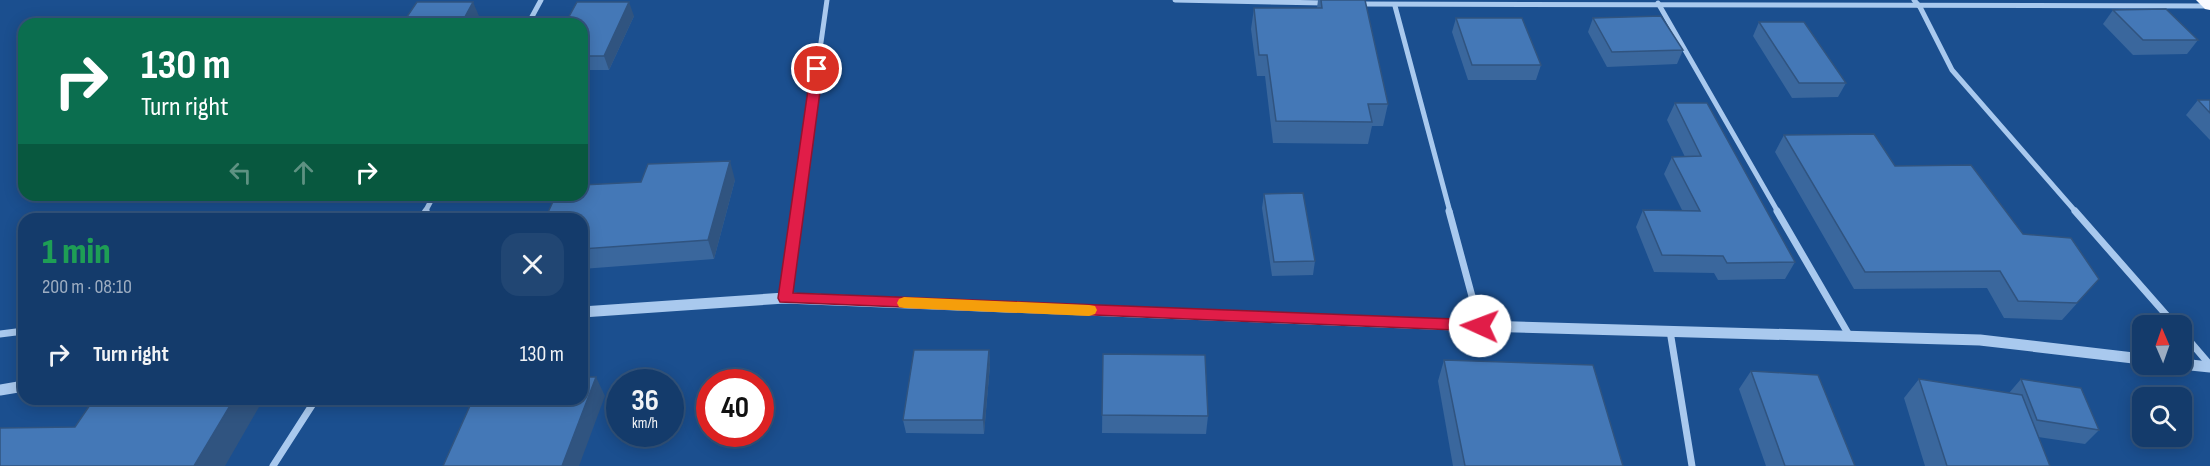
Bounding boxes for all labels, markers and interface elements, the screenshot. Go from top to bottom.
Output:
text: 130 m [141,40,231,91]
icon: right [42,42,120,120]
pin [791,43,842,94]
icon: arrive [800,52,833,85]
text: Turn right [141,91,228,123]
icon: left [224,156,257,189]
icon: ahead [287,156,320,189]
icon: right [350,156,383,189]
text: 1 min [42,231,110,274]
button: close [501,233,564,296]
text: 200 m · 08:10 [42,275,132,299]
position arrow [1448,294,1512,358]
north arrow [2132,315,2192,375]
map controls [2132,315,2192,447]
icon: right [42,338,75,371]
text: Turn right [93,341,169,368]
text: 130 m [520,341,564,368]
speed limit sign: 40 [696,369,774,447]
text: 36 [631,383,659,419]
button: search [2132,387,2192,447]
text: km/h [632,414,658,433]

